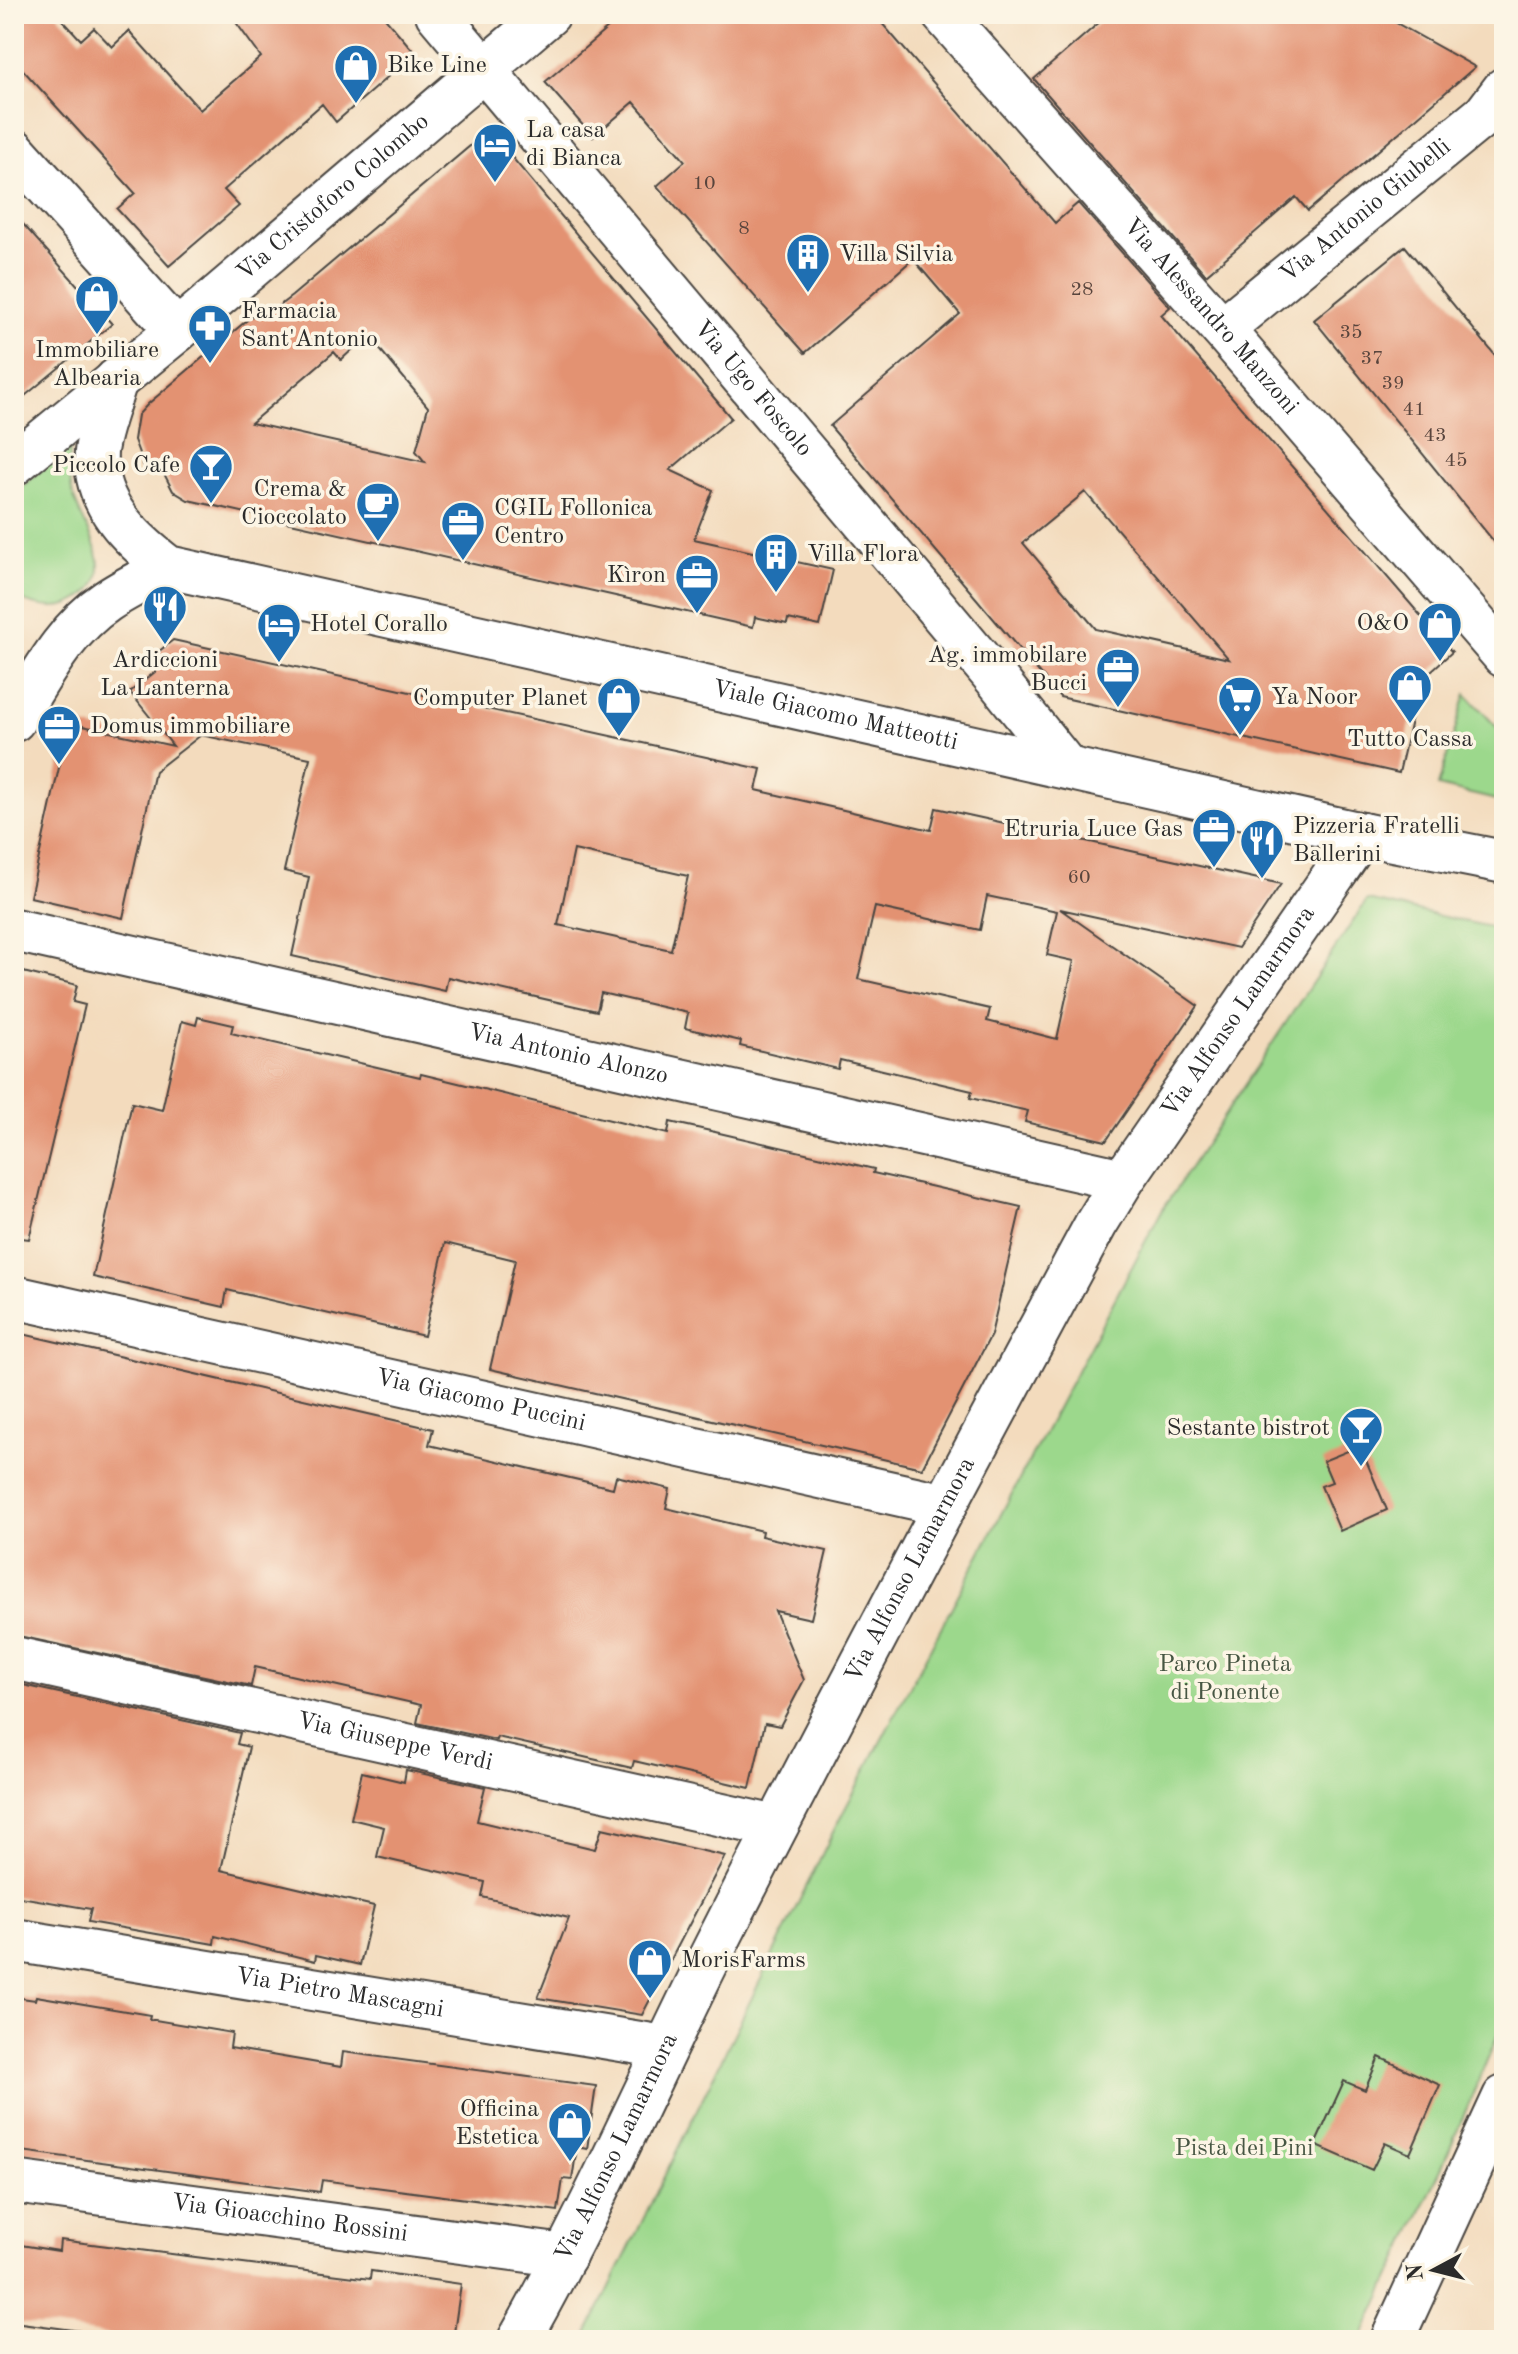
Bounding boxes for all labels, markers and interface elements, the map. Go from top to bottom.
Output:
shop icon: Bike Line [332,42,380,105]
place label: Bike Line [387,54,487,78]
street label: Via Cristoforo Colombo [233,109,434,286]
place label: La casa di Bianca [526,119,622,171]
hotel icon: La casa di Bianca [471,121,519,184]
street label: Via Antonio Giubelli [1276,135,1456,288]
house number: 10 [692,174,716,194]
street label: Via Alessandro Manzoni [1118,214,1302,420]
house number: 8 [738,219,750,239]
building icon: Villa Silvia [784,231,832,294]
place label: Villa Silvia [839,243,954,267]
shop icon: Immobiliare Albearia [73,273,121,336]
house number: 28 [1070,280,1094,300]
place label: Farmacia Sant'Antonio [241,300,378,352]
pharmacy icon: Farmacia Sant'Antonio [186,302,234,365]
street label: Via Ugo Foscolo [689,316,816,462]
house number: 35 [1339,323,1363,343]
place label: Immobiliare Albearia [35,339,159,391]
house number: 37 [1360,349,1384,369]
house number: 39 [1381,374,1405,394]
house number: 41 [1402,400,1426,420]
house number: 43 [1423,426,1447,446]
bar icon: Piccolo Cafe [187,442,235,505]
house number: 45 [1444,451,1468,471]
place label: Piccolo Cafe [52,454,180,478]
place label: Crema & Cioccolato [241,478,347,530]
cafe icon: Crema & Cioccolato [354,480,402,543]
place label: CGIL Follonica Centro [494,497,653,549]
office icon: CGIL Follonica Centro [439,499,487,562]
building icon: Villa Flora [752,531,800,594]
place label: Villa Flora [807,543,919,567]
office icon: Kìron [673,552,721,615]
place label: Kìron [607,564,666,588]
restaurant icon: Ardiccioni La Lanterna [141,583,189,646]
shop icon: O&O [1416,600,1464,663]
hotel icon: Hotel Corallo [255,601,303,664]
place label: O&O [1357,612,1409,636]
place label: Hotel Corallo [310,613,448,637]
place label: Ag. immobilare Bucci [928,644,1087,696]
office icon: Ag. immobilare Bucci [1094,646,1142,709]
place label: Ardiccioni La Lanterna [100,649,230,701]
shop icon: Tutto Cassa [1386,662,1434,725]
supermarket icon: Ya Noor [1216,674,1264,737]
shop icon: Computer Planet [595,675,643,738]
street label: Viale Giacomo Matteotti [710,677,960,755]
place label: Ya Noor [1271,686,1358,710]
place label: Computer Planet [413,687,588,711]
office icon: Domus immobiliare [35,703,83,766]
place label: Domus immobiliare [90,715,291,739]
place label: Tutto Cassa [1347,728,1473,752]
office icon: Etruria Luce Gas [1190,806,1238,869]
place label: Pizzeria Fratelli Ballerini [1293,815,1460,867]
restaurant icon: Pizzeria Fratelli Ballerini [1238,817,1286,880]
place label: Etruria Luce Gas [1004,818,1183,842]
house number: 60 [1067,868,1091,888]
street label: Via Alfonso Lamarmora [1158,902,1320,1122]
street label: Via Antonio Alonzo [466,1021,670,1089]
street label: Via Giacomo Puccini [373,1366,588,1436]
bar icon: Sestante bistrot [1337,1405,1385,1468]
place label: Sestante bistrot [1167,1417,1330,1441]
street label: Via Alfonso Lamarmora [842,1454,980,1687]
park label: Parco Pineta di Ponente [1158,1653,1292,1705]
street label: Via Giuseppe Verdi [295,1709,495,1776]
shop icon: MorisFarms [626,1937,674,2000]
place label: MorisFarms [681,1949,806,1973]
street label: Via Pietro Mascagni [234,1965,445,2023]
street label: Via Alfonso Lamarmora [552,2030,683,2266]
place label: Officina Estetica [455,2098,539,2150]
shop icon: Officina Estetica [546,2100,594,2163]
park label: Pista dei Pini [1174,2137,1314,2161]
street label: Via Gioacchino Rossini [170,2191,409,2247]
north arrow [1394,2230,1474,2310]
text: N [1404,2262,1428,2282]

